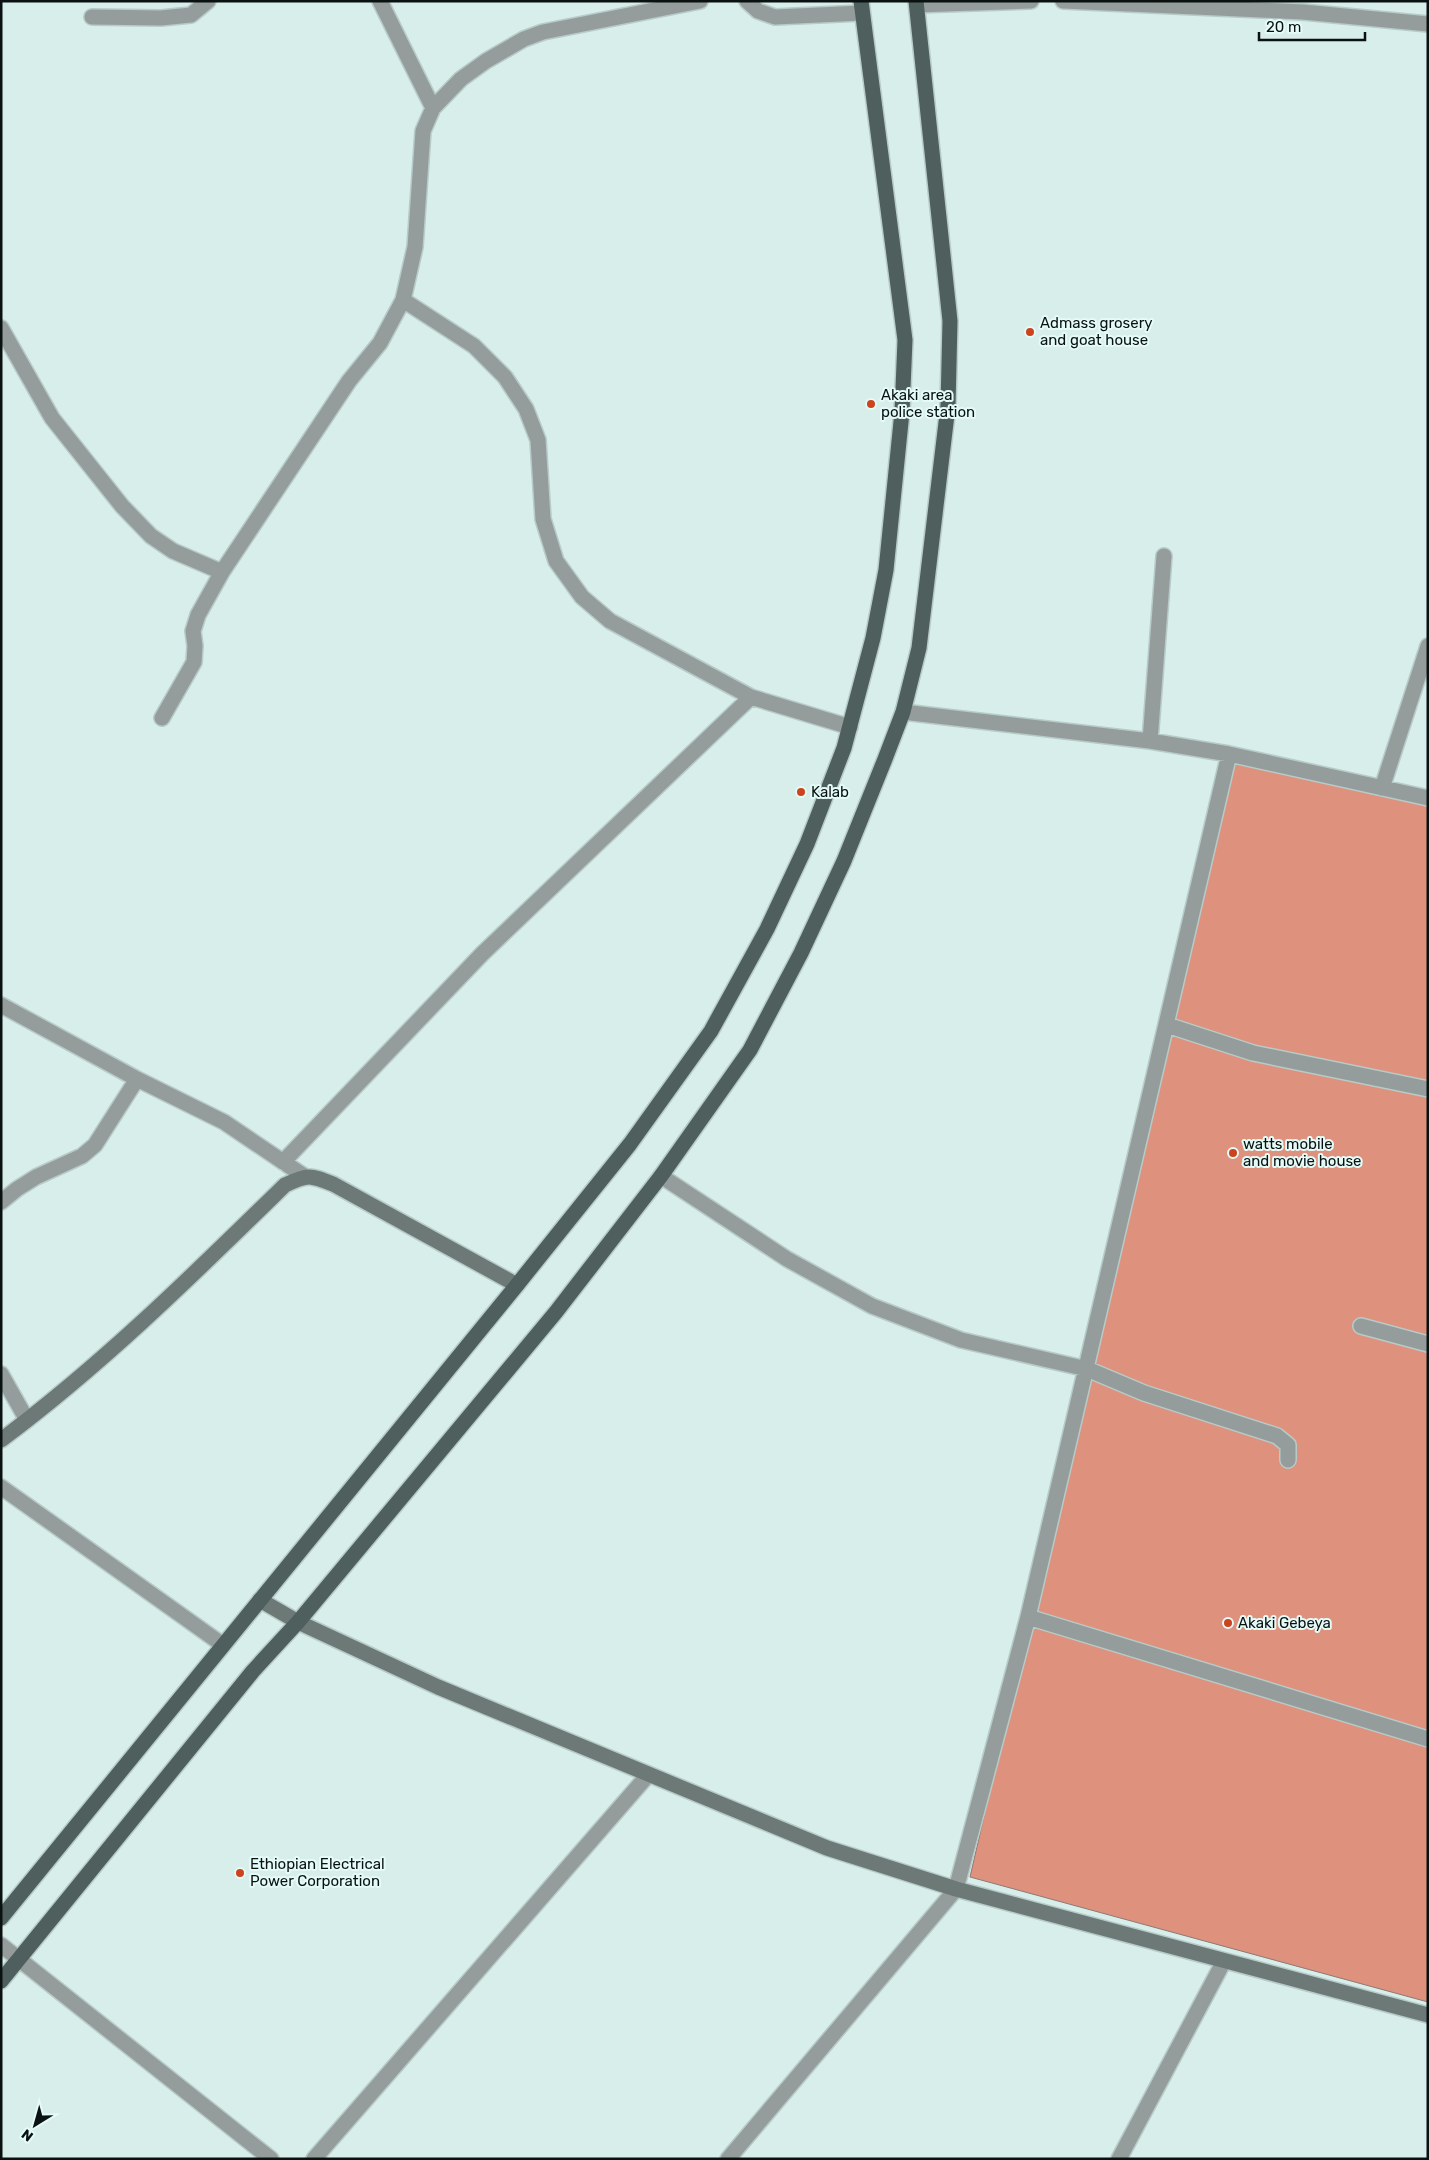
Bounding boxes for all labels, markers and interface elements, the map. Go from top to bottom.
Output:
scale bar [1259,10,1365,42]
text: 20 m [1266,18,1301,36]
place label: Admass grosery and goat house [1040,314,1153,349]
marker: Admass grosery and goat house [1024,326,1036,338]
place label: Akaki area police station [881,386,975,421]
marker: Akaki area police station [865,398,877,410]
place label: Kalab [811,783,849,801]
marker: Kalab [795,786,807,798]
place label: watts mobile and movie house [1243,1135,1361,1170]
marker: watts mobile and movie house [1227,1147,1239,1159]
place label: Akaki Gebeya [1238,1614,1331,1632]
marker: Akaki Gebeya [1222,1617,1234,1629]
place label: Ethiopian Electrical Power Corporation [250,1855,385,1890]
marker: Ethiopian Electrical Power Corporation [234,1867,246,1879]
north arrow [10,2100,60,2150]
text: N [18,2125,37,2145]

